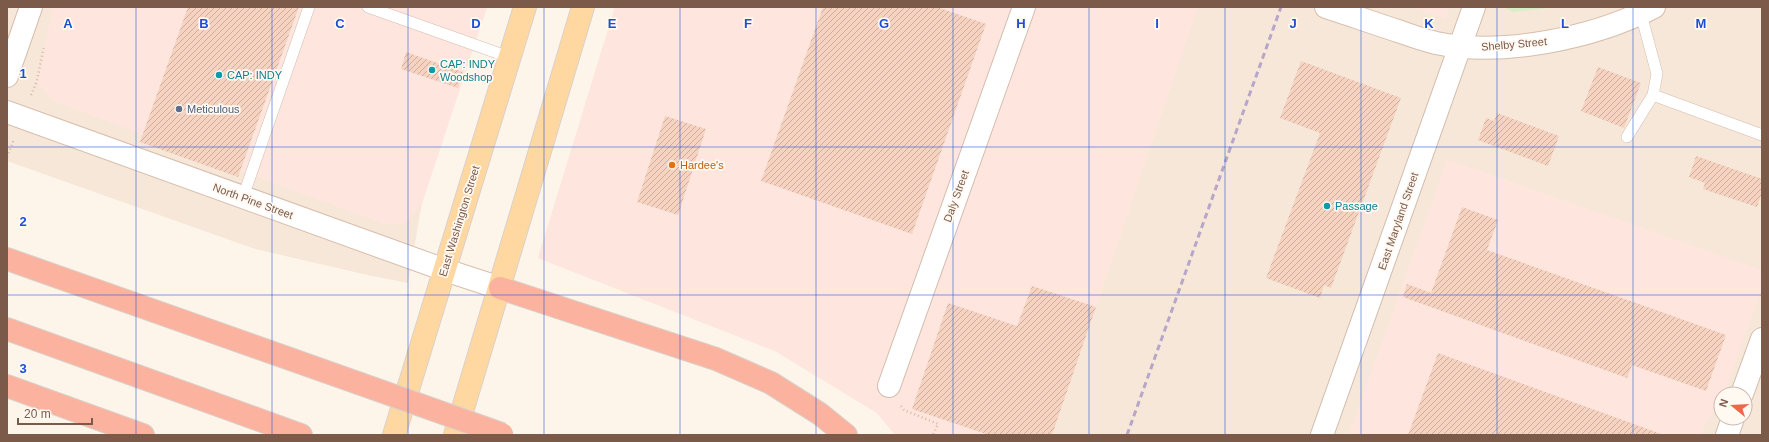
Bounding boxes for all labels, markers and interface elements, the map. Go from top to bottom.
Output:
text: A [63,16,73,31]
text: B [199,16,209,31]
text: C [335,16,345,31]
text: D [471,16,481,31]
text: E [608,16,617,31]
text: F [744,16,752,31]
text: G [879,16,889,31]
text: H [1016,16,1026,31]
text: I [1155,16,1159,31]
text: J [1289,16,1297,31]
text: K [1424,16,1434,31]
text: L [1561,16,1569,31]
text: M [1696,16,1706,31]
street label: Shelby Street [1481,35,1547,53]
place label: CAP: INDY Woodshop [440,58,496,83]
marker: CAP: INDY Woodshop [427,65,437,75]
text: 1 [19,66,27,81]
place label: CAP: INDY [227,69,283,81]
marker: CAP: INDY [214,70,224,80]
place label: Meticulous [187,103,240,115]
marker: Meticulous [174,104,184,114]
place label: Hardee's [680,159,724,171]
marker: Hardee's [667,160,677,170]
street label: East Washington Street [436,164,482,278]
street label: Daly Street [941,168,971,224]
street label: East Maryland Street [1376,170,1420,272]
street label: North Pine Street [211,181,295,221]
place label: Passage [1335,200,1378,212]
marker: Passage [1322,201,1332,211]
text: 2 [19,214,27,229]
text: 3 [19,361,27,376]
north arrow [1713,386,1753,426]
text: N [1717,397,1730,409]
scale bar [18,400,92,426]
text: 20 m [24,407,51,421]

